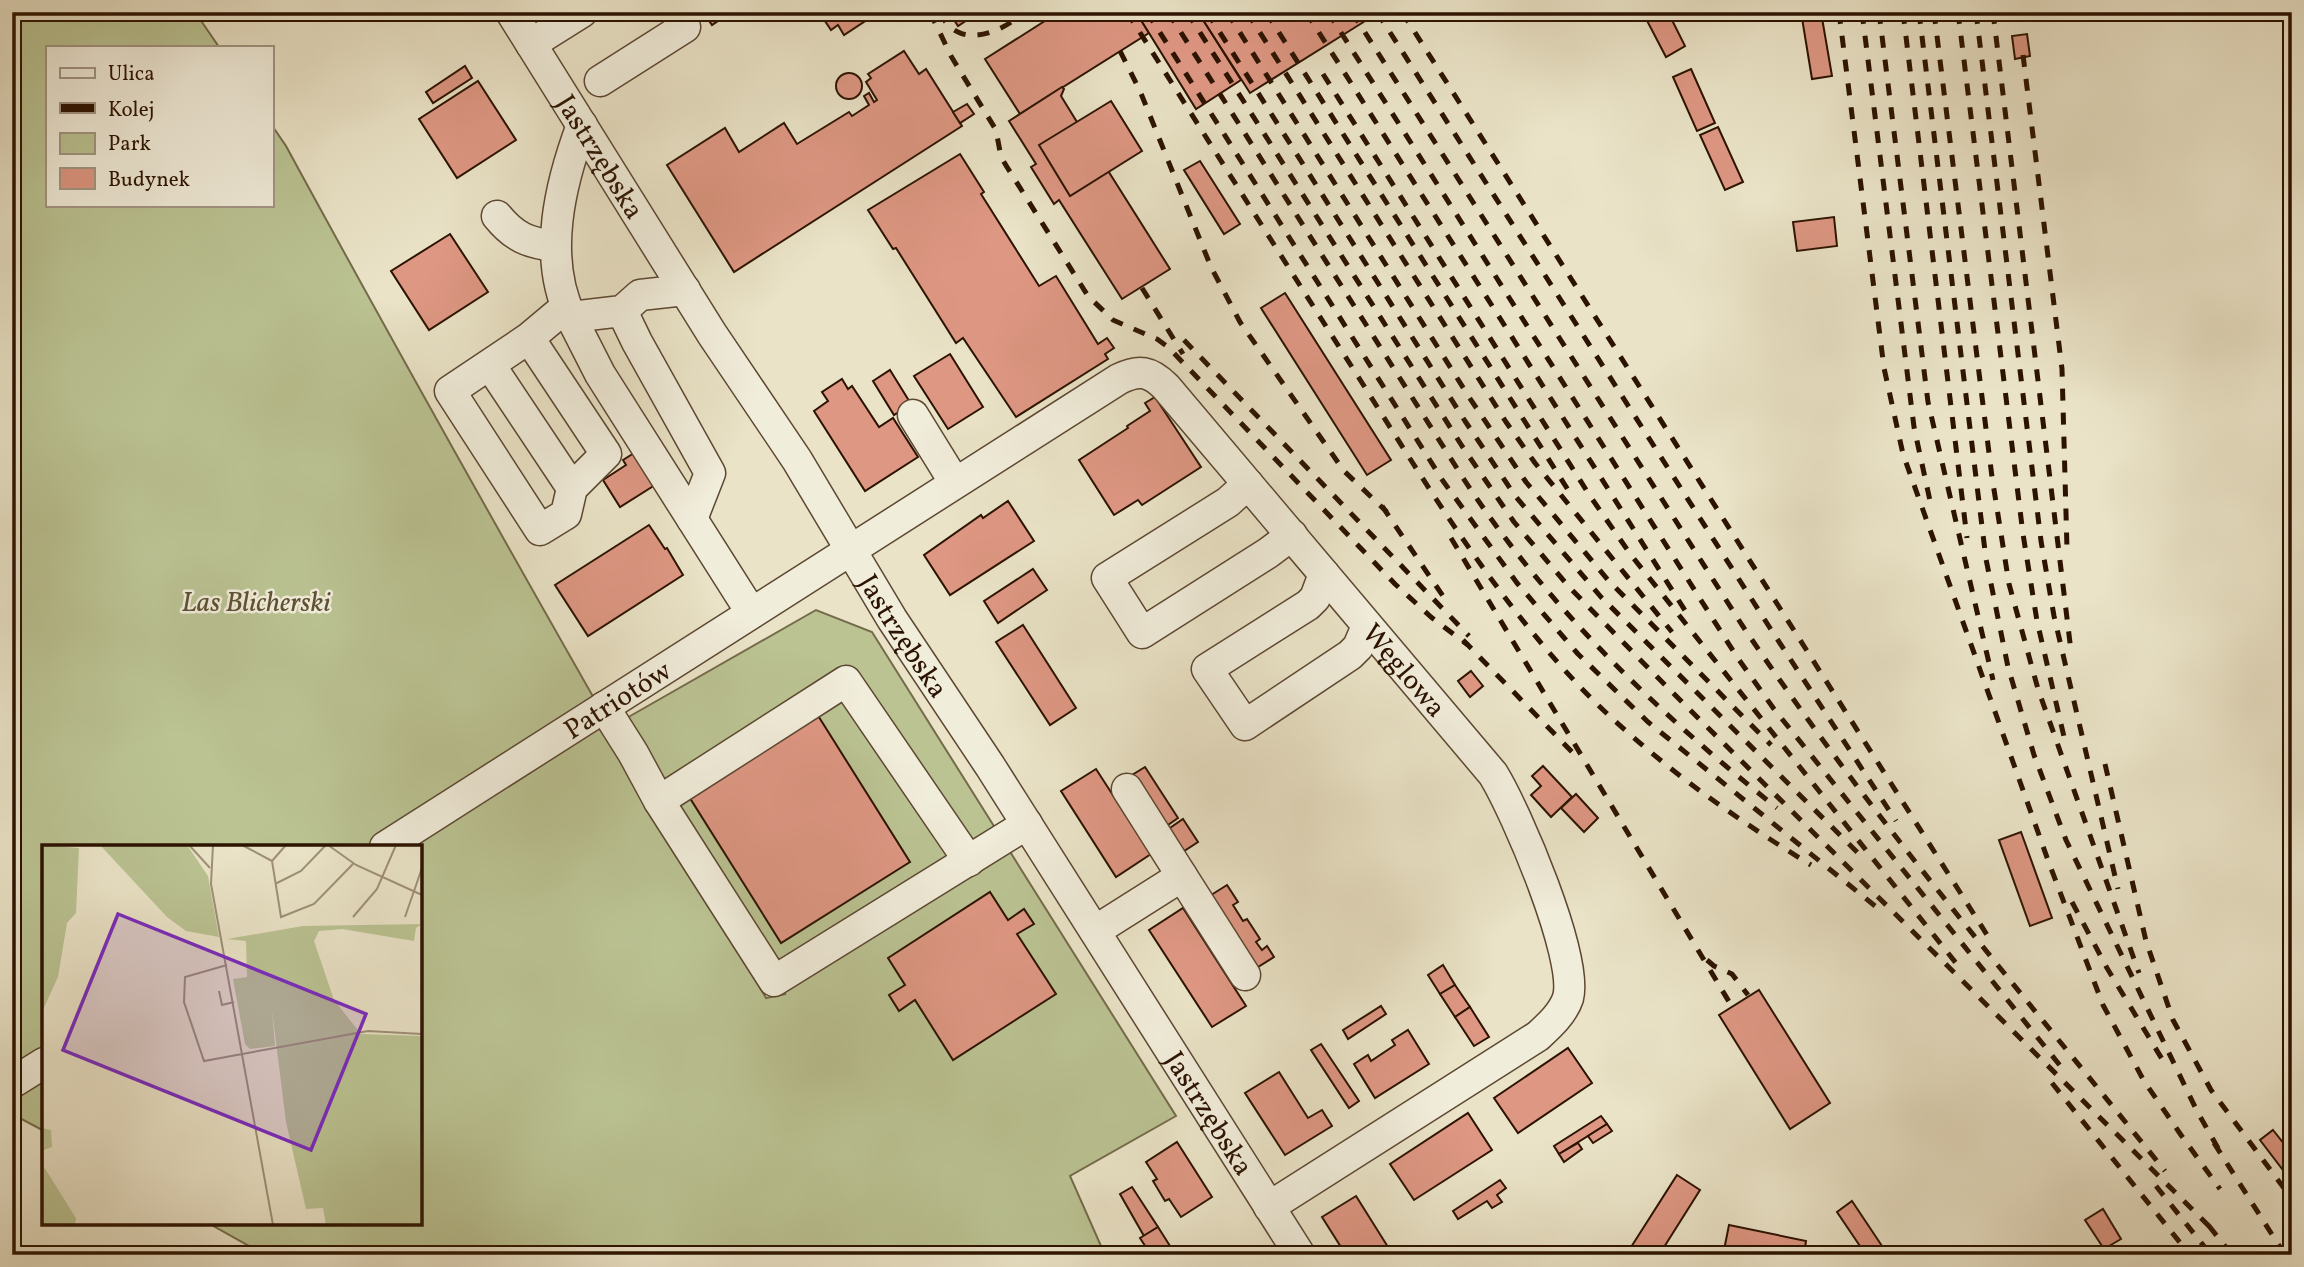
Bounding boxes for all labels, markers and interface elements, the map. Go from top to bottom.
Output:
legend [46,46,273,206]
text: Ulica [108,60,155,89]
street label: Jastrzębska [545,88,653,227]
text: Kolej [108,96,155,125]
text: Park [108,130,151,159]
text: Budynek [108,166,191,195]
street label: Jastrzębska [847,567,956,706]
park label: Las Blicherski [182,584,331,623]
street label: Węglowa [1352,616,1454,727]
street label: Patriotów [557,652,680,750]
inset map [42,845,422,1225]
street label: Jastrzębska [1154,1044,1262,1184]

